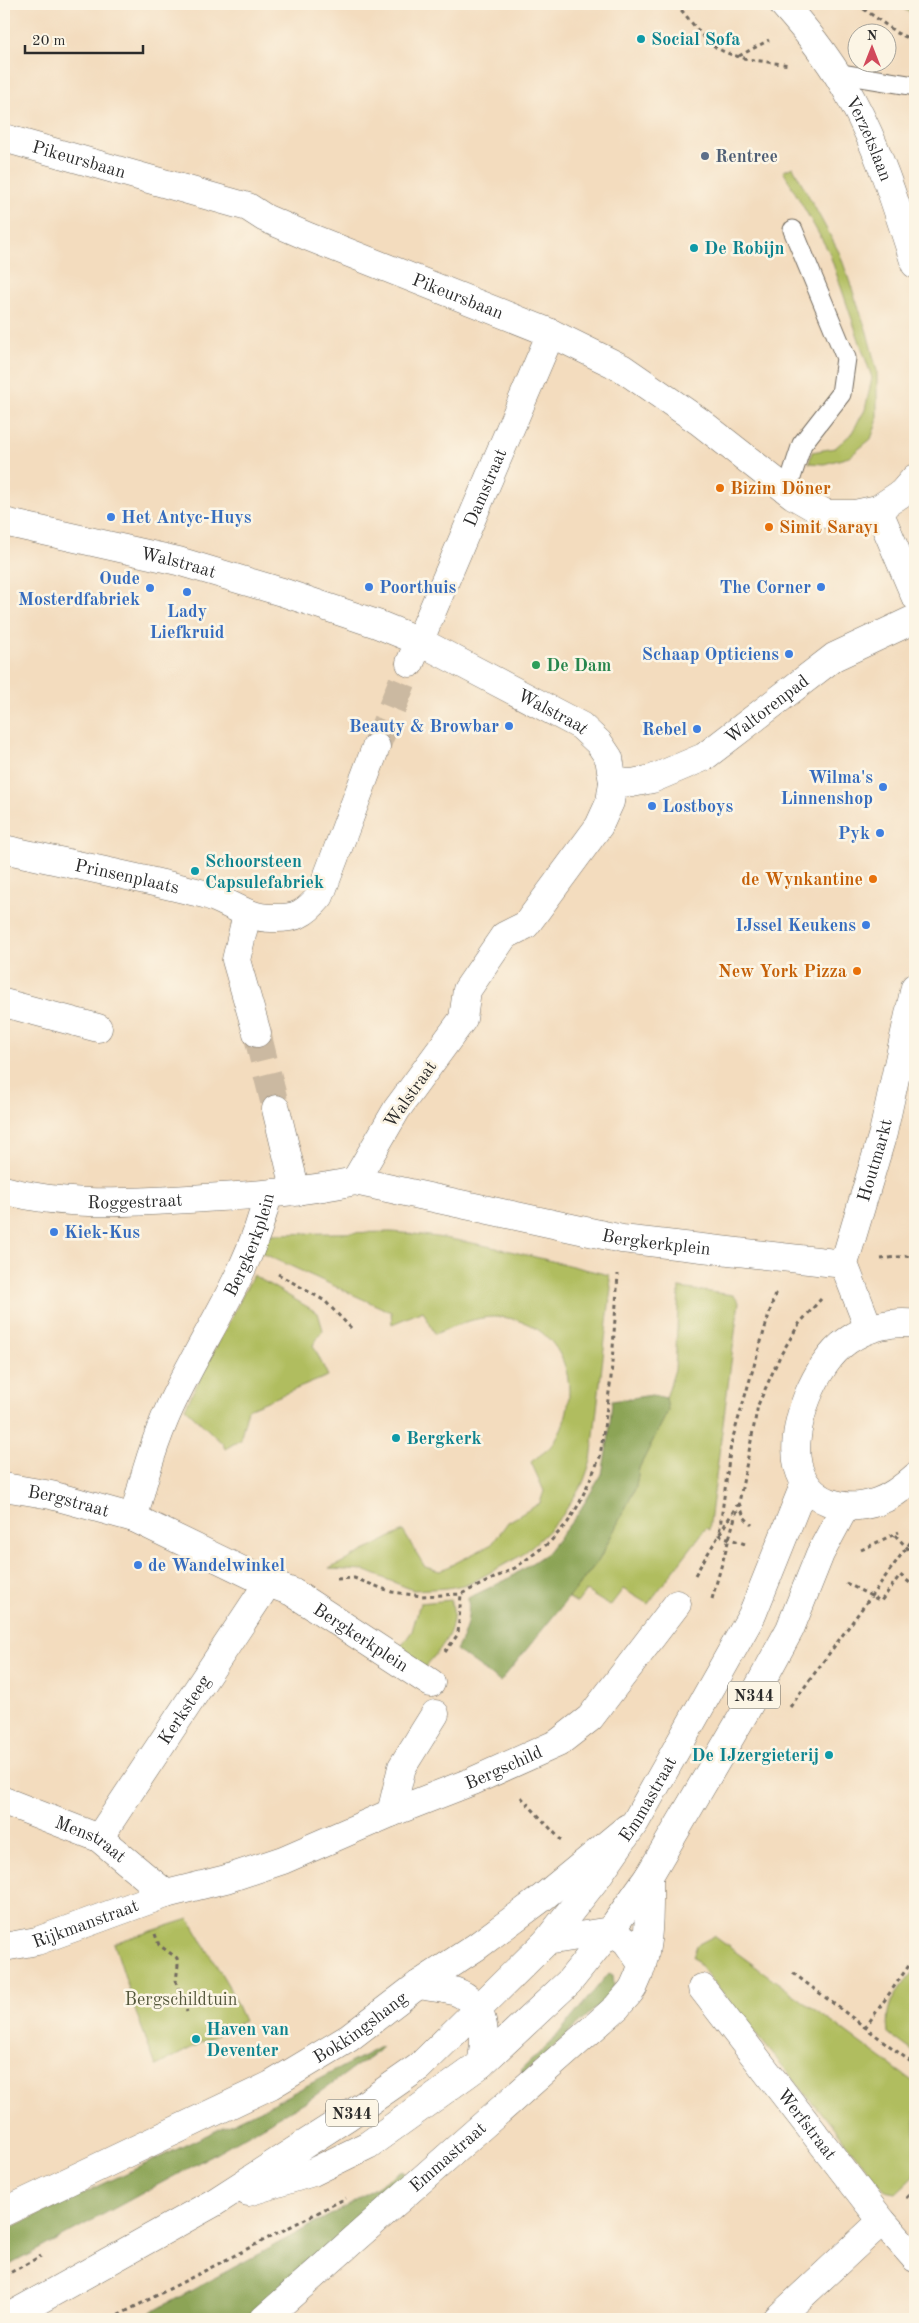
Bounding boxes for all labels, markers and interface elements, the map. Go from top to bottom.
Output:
scale bar [25,22,142,54]
north arrow [846,22,896,72]
text: N [867,29,878,43]
place label: Social Sofa [651,31,740,49]
marker: Social Sofa [635,33,647,45]
text: 20 m [32,34,66,49]
street label: Verzetslaan [842,94,895,184]
street label: Pikeursbaan [30,138,128,182]
place label: Rentree [715,148,778,166]
marker: Rentree [699,150,711,162]
place label: De Robijn [704,240,785,258]
marker: De Robijn [688,242,700,254]
street label: Pikeursbaan [409,271,506,323]
street label: Damstraat [461,446,511,529]
place label: Bizim Döner [730,480,831,498]
marker: Bizim Döner [714,482,726,494]
place label: Het Antyc-Huys [121,509,252,527]
marker: Het Antyc-Huys [105,511,117,523]
place label: Simit Sarayı [779,519,878,537]
marker: Simit Sarayı [763,521,775,533]
street label: Walstraat [139,545,218,582]
place label: Oude Mosterdfabriek [18,570,140,609]
place label: Poorthuis [379,579,457,597]
place label: The Corner [719,579,811,597]
marker: Poorthuis [363,581,375,593]
marker: The Corner [815,581,827,593]
marker: Oude Mosterdfabriek [144,582,156,594]
marker: Lady Liefkruid [181,586,193,598]
place label: Lady Liefkruid [150,603,225,642]
place label: Schaap Opticiens [642,646,779,664]
marker: Schaap Opticiens [783,648,795,660]
place label: De Dam [546,657,611,675]
marker: De Dam [530,659,542,671]
street label: Waltorenpad [722,672,812,747]
street label: Walstraat [514,686,592,738]
place label: Beauty & Browbar [349,718,499,736]
marker: Beauty & Browbar [503,720,515,732]
place label: Rebel [642,721,687,739]
marker: Rebel [691,723,703,735]
place label: Wilma's Linnenshop [780,769,873,808]
marker: Wilma's Linnenshop [877,781,889,793]
place label: Lostboys [662,798,733,816]
marker: Lostboys [646,800,658,812]
place label: Pyk [838,825,870,843]
marker: Pyk [874,827,886,839]
place label: Schoorsteen Capsulefabriek [205,853,324,892]
street label: Prinsenplaats [73,857,181,898]
marker: Schoorsteen Capsulefabriek [189,865,201,877]
place label: de Wynkantine [741,871,863,889]
marker: de Wynkantine [867,873,879,885]
place label: IJssel Keukens [735,917,856,935]
marker: IJssel Keukens [860,919,872,931]
place label: New York Pizza [718,963,847,981]
marker: New York Pizza [851,965,863,977]
street label: Walstraat [381,1058,440,1131]
street label: Houtmarkt [855,1117,896,1204]
street label: Roggestraat [87,1191,183,1212]
street label: Bergkerkplein [222,1191,278,1300]
place label: Kiek-Kus [64,1224,140,1242]
marker: Kiek-Kus [48,1226,60,1238]
street label: Bergkerkplein [600,1227,712,1259]
place label: Bergkerk [406,1430,482,1448]
marker: Bergkerk [390,1432,402,1444]
street label: Bergstraat [26,1483,111,1521]
place label: de Wandelwinkel [148,1557,286,1575]
marker: de Wandelwinkel [132,1559,144,1571]
street label: Bergkerkplein [310,1601,411,1676]
street label: Kerksteeg [156,1672,214,1748]
road number: N344 [728,1682,780,1708]
street label: Bergschild [463,1743,545,1793]
place label: De IJzergieterij [691,1747,819,1765]
marker: De IJzergieterij [823,1749,835,1761]
street label: Emmastraat [616,1754,680,1846]
street label: Menstraat [52,1814,129,1866]
street label: Rijkmanstraat [30,1897,141,1952]
street label: Bokkingshang [311,1989,411,2067]
park label: Bergschildtuin [125,1991,238,2009]
place label: Haven van Deventer [206,2021,289,2060]
marker: Haven van Deventer [190,2033,202,2045]
street label: Werfstraat [773,2086,839,2164]
road number: N344 [326,2100,378,2126]
street label: Emmastraat [406,2119,490,2196]

